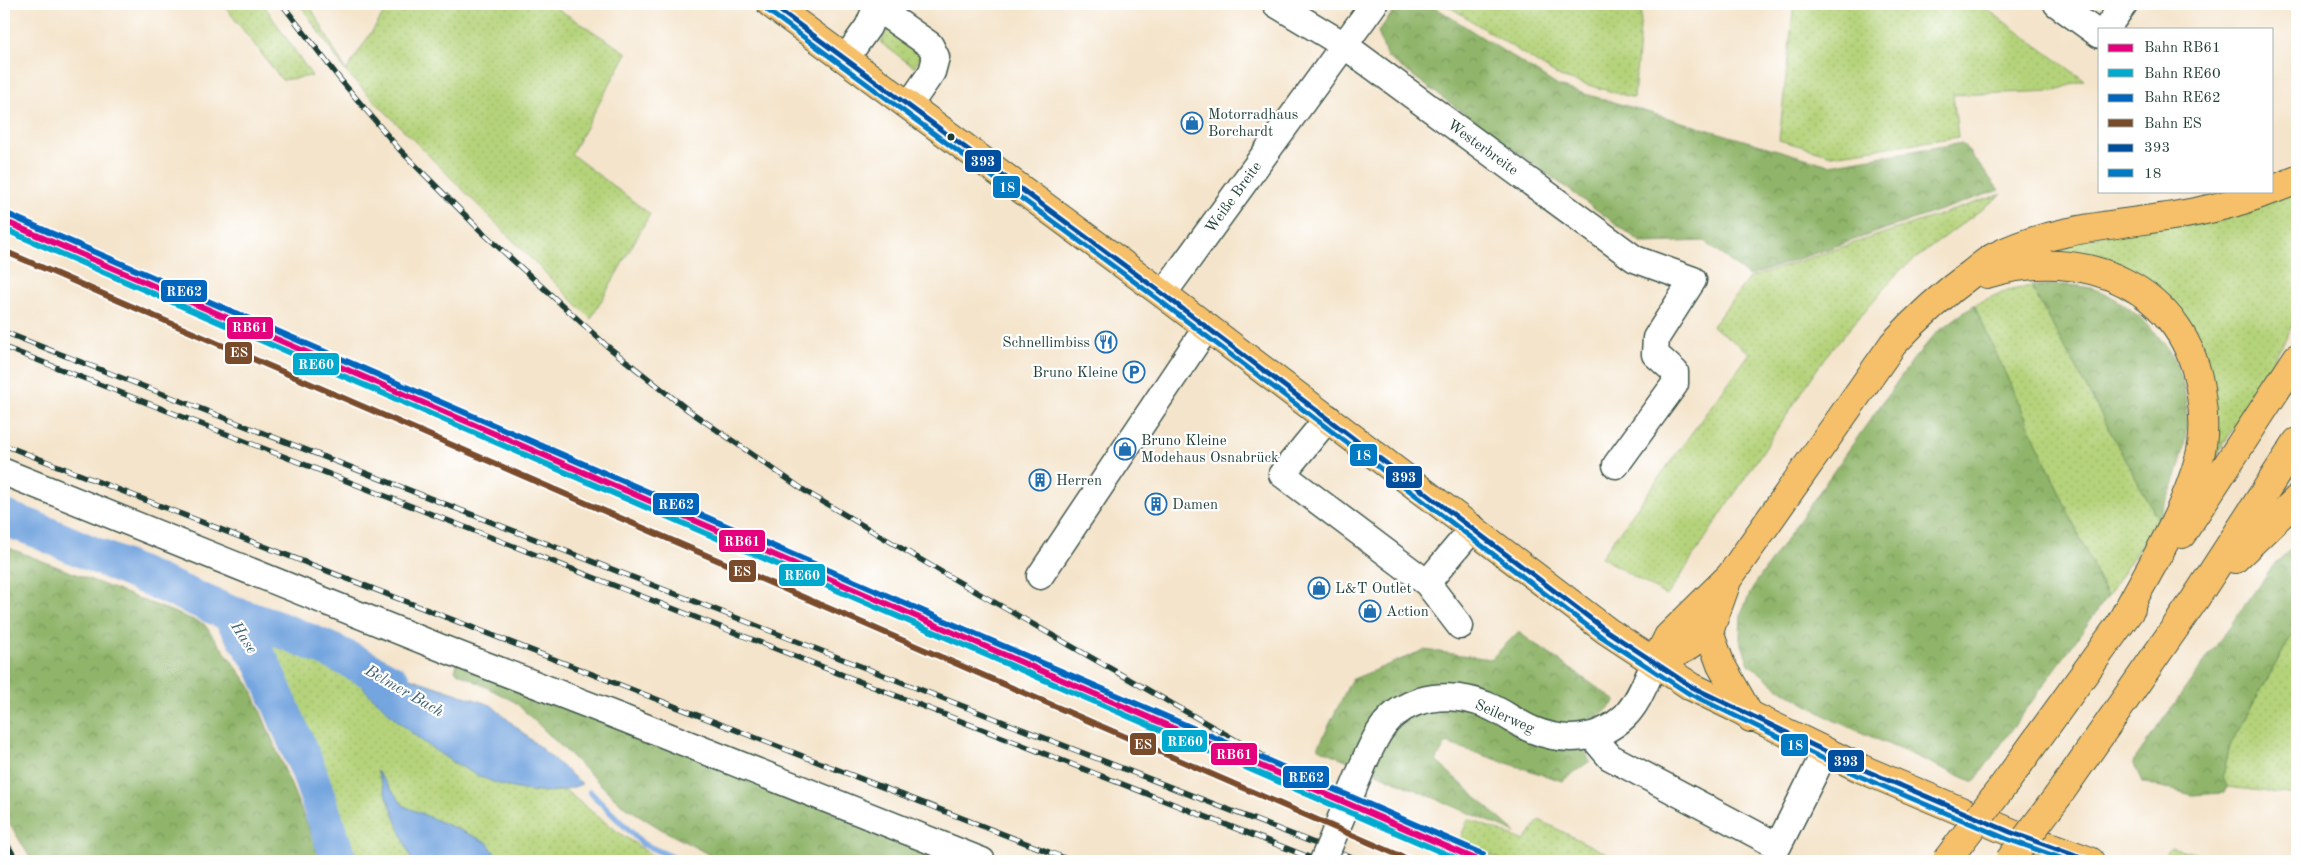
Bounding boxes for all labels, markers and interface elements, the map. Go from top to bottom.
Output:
legend [2098,28,2274,192]
text: Bahn RB61 [2144,41,2221,56]
text: Bahn RE60 [2144,67,2221,82]
text: Bahn RE62 [2144,91,2221,106]
place label: Motorradhaus Borchardt [1208,108,1298,140]
shop icon: Motorradhaus Borchardt [1180,111,1204,135]
text: Bahn ES [2144,117,2202,132]
street label: Westerbreite [1444,118,1520,179]
unlabelled marker [946,132,956,142]
text: 393 [2144,141,2170,156]
line badge: 393 [964,149,1002,173]
text: 393 [971,155,995,169]
street label: Weiße Breite [1203,159,1265,236]
text: 18 [2144,167,2161,182]
line badge: 18 [992,175,1021,199]
text: 18 [999,181,1015,195]
line badge: RE62 [160,279,208,303]
text: RE62 [166,285,202,299]
line badge: RB61 [226,316,274,340]
text: RB61 [232,321,268,335]
restaurant icon: Schnellimbiss [1094,330,1118,354]
place label: Schnellimbiss [1002,336,1090,351]
line badge: ES [224,341,253,365]
text: ES [230,346,248,360]
line badge: RE60 [292,352,340,376]
text: RE60 [298,358,334,372]
parking icon: Bruno Kleine [1122,360,1146,384]
place label: Bruno Kleine [1032,366,1118,381]
place label: Bruno Kleine Modehaus Osnabrück [1141,434,1279,466]
shop icon: Bruno Kleine Modehaus Osnabrück [1113,437,1137,461]
line badge: 18 [1349,443,1378,467]
text: 18 [1355,449,1371,463]
line badge: 393 [1385,465,1423,489]
building icon: Herren [1028,468,1052,492]
text: 393 [1392,471,1416,485]
place label: Herren [1056,474,1102,489]
line badge: RE62 [652,492,700,516]
building icon: Damen [1144,492,1168,516]
text: RE62 [658,498,694,512]
place label: Damen [1172,498,1218,513]
line badge: RB61 [718,529,766,553]
text: RB61 [724,535,760,549]
line badge: ES [728,559,757,583]
line badge: RE60 [778,563,826,587]
text: ES [733,565,751,579]
text: RE60 [784,569,820,583]
shop icon: L&T Outlet [1307,576,1331,600]
place label: L&T Outlet [1335,582,1412,597]
shop icon: Action [1358,599,1382,623]
place label: Action [1386,605,1429,620]
water label: Hase [227,618,260,657]
water label: Belmer Bach [361,662,446,721]
street label: Seilerweg [1472,698,1536,737]
line badge: RE60 [1161,729,1208,753]
line badge: ES [1129,732,1157,756]
line badge: 18 [1780,733,1809,757]
text: RE60 [1167,735,1203,749]
text: ES [1134,738,1152,752]
text: 18 [1787,739,1803,753]
line badge: RB61 [1210,742,1258,766]
text: RB61 [1216,748,1252,762]
line badge: 393 [1827,749,1865,773]
text: 393 [1834,755,1858,769]
line badge: RE62 [1282,765,1330,789]
text: RE62 [1288,771,1324,785]

